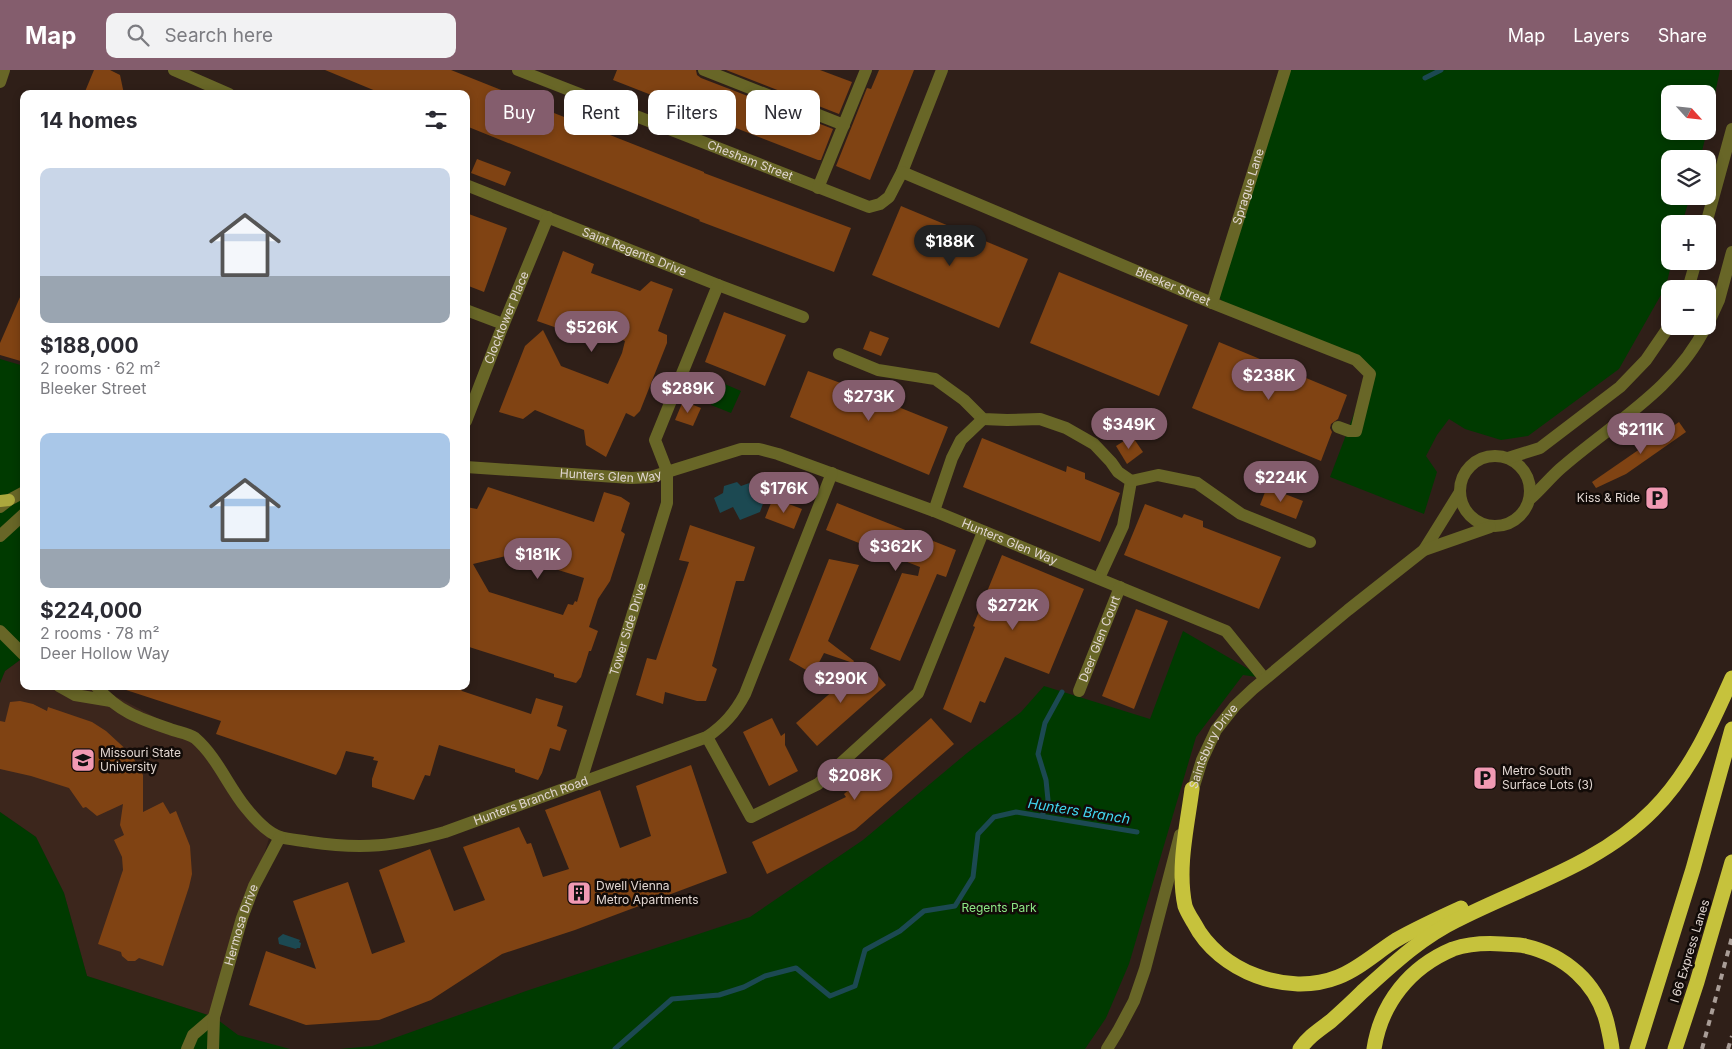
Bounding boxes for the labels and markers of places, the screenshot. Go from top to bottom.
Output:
pin: $188K [915,224,985,267]
pin: $526K [557,310,627,353]
pin: $238K [1234,358,1304,401]
pin: $289K [653,372,723,414]
pin: $273K [834,380,904,422]
pin: $349K [1094,408,1164,450]
pin: $211K [1606,412,1676,455]
pin: $224K [1246,460,1316,503]
pin: $176K [749,472,819,514]
parking icon: Kiss & Ride [1644,485,1670,511]
place label: Kiss & Ride [1577,490,1640,505]
pin: $362K [861,530,931,572]
pin: $181K [503,538,573,580]
pin: $272K [978,588,1048,631]
pin: $290K [806,662,876,704]
place label: Missouri State University [100,745,181,774]
school or university icon: Missouri State University [70,747,96,773]
pin: $208K [820,758,890,801]
place label: Metro South Surface Lots (3) [1502,763,1593,792]
parking icon: Metro South Surface Lots (3) [1472,765,1498,791]
place label: Dwell Vienna Metro Apartments [596,878,699,907]
building icon: Dwell Vienna Metro Apartments [566,880,592,906]

